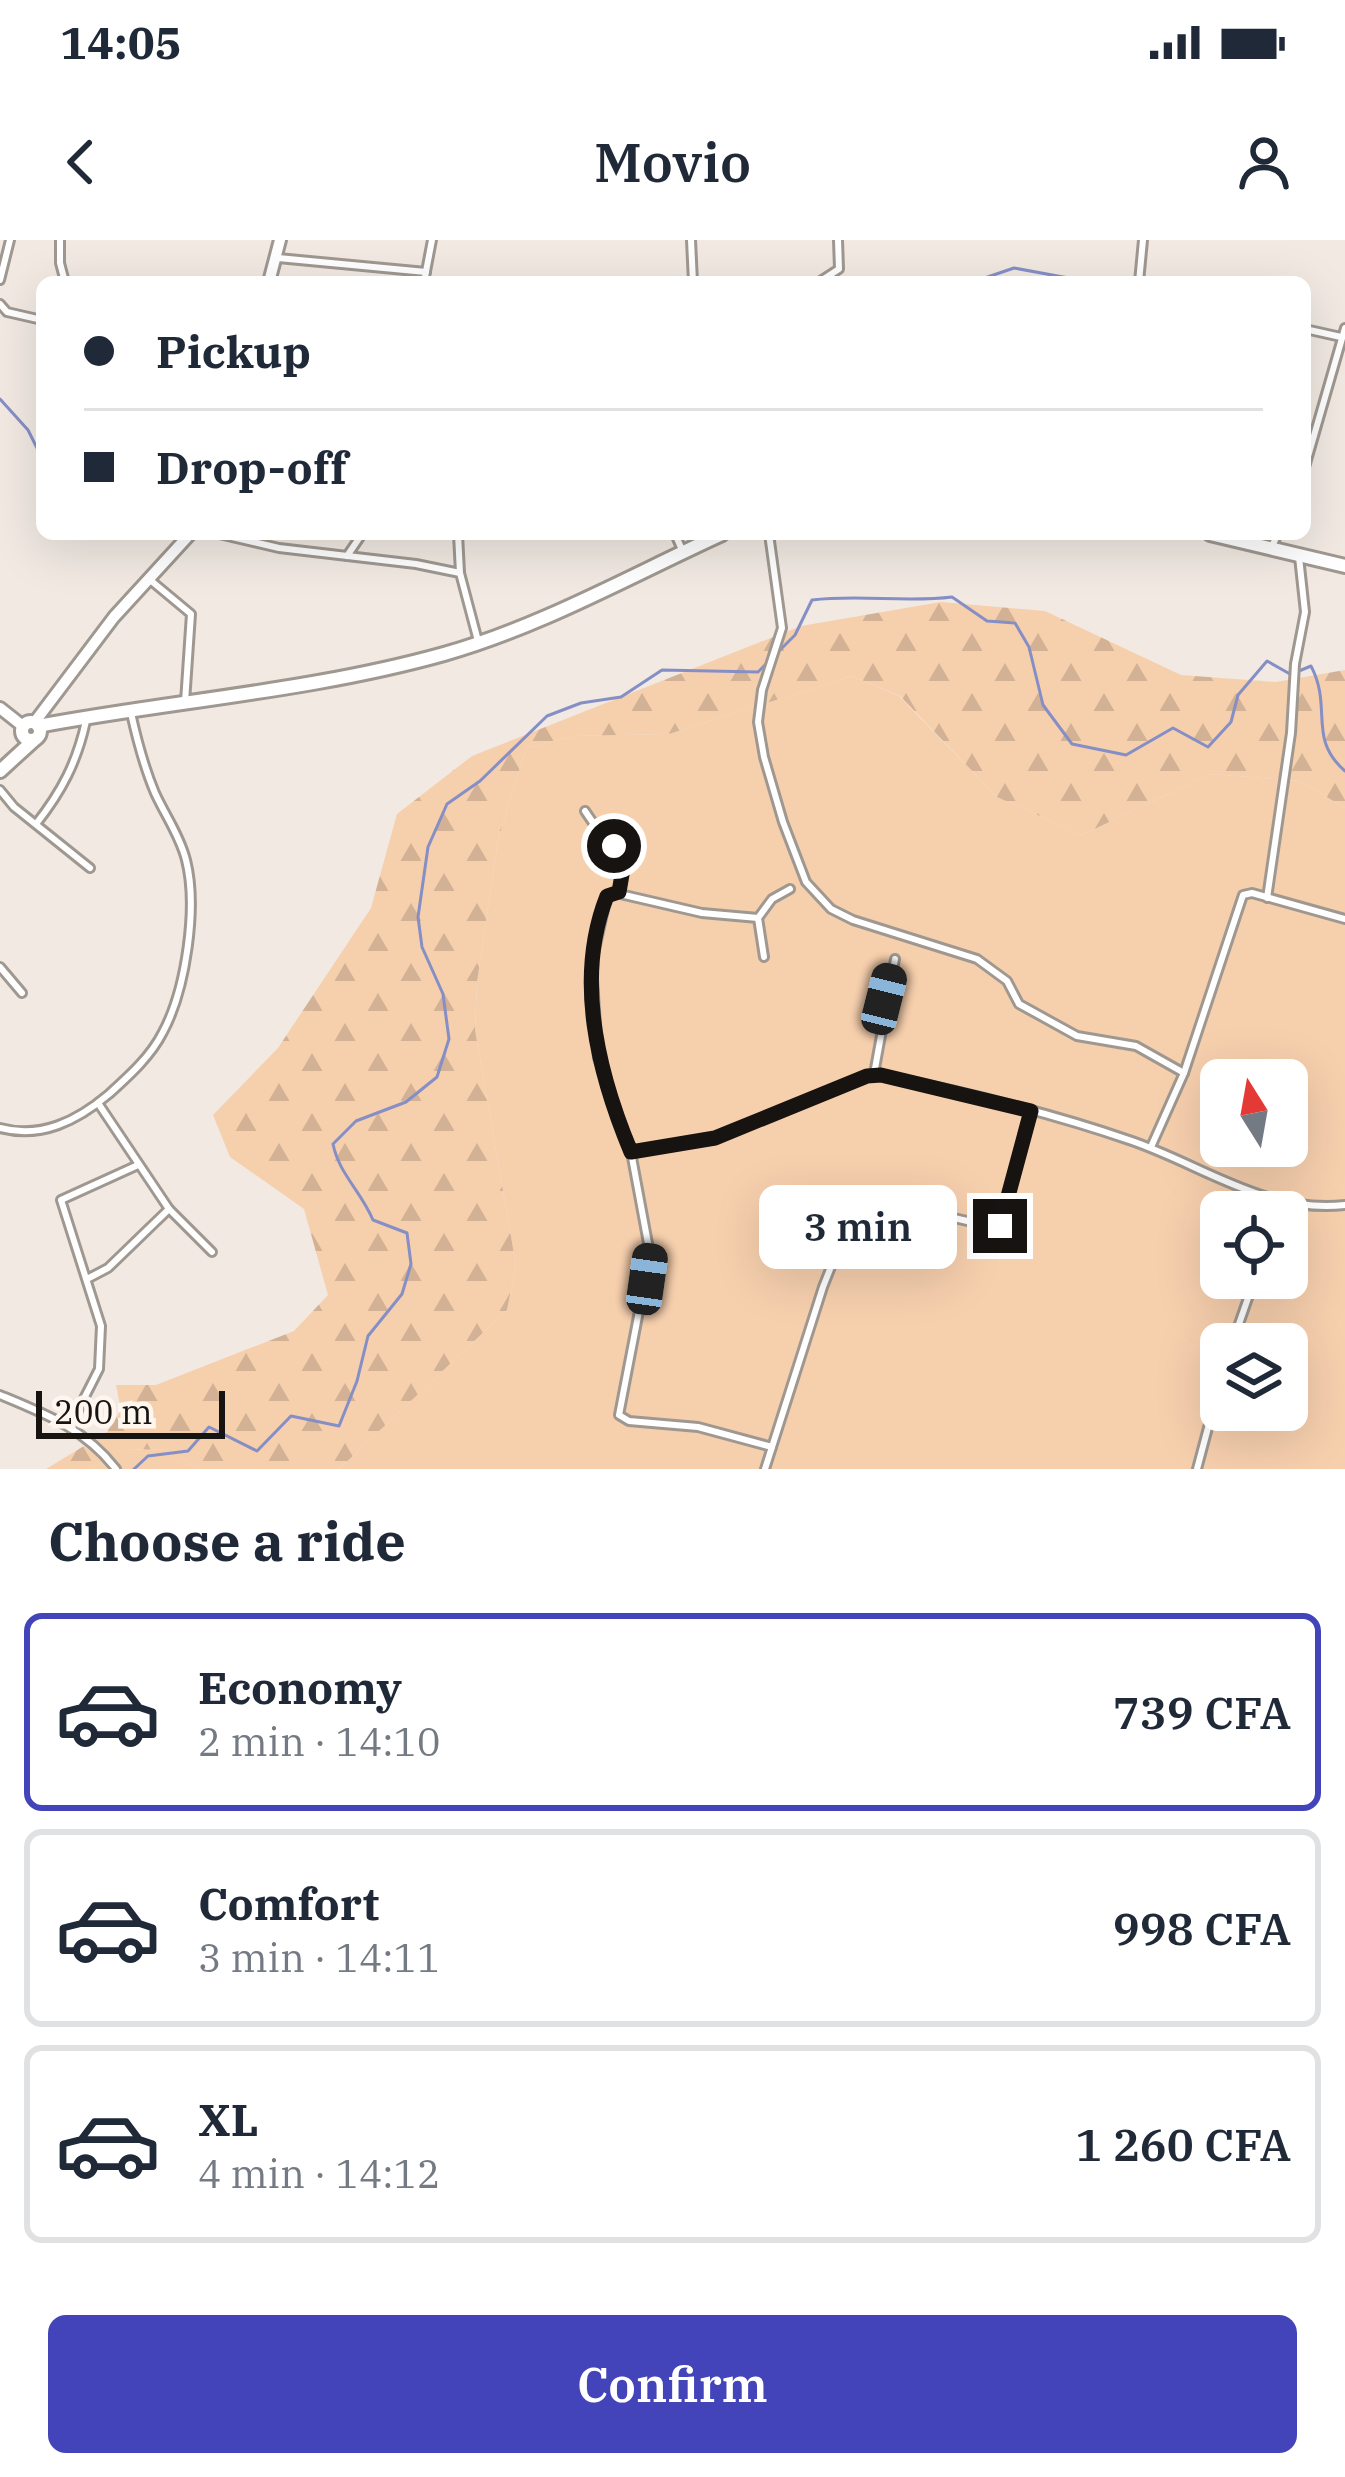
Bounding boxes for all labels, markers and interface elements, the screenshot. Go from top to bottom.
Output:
text: 14:05 [60,13,182,71]
text: Movio [594,127,751,197]
icon: back [48,129,114,195]
icon: person [1231,129,1297,195]
text: Pickup [156,322,311,380]
text: Drop-off [156,438,347,496]
route start [587,819,641,873]
car [858,960,910,1038]
north arrow [1200,1059,1308,1167]
map controls [1200,1059,1308,1431]
callout: 3 min [760,1184,958,1268]
button: locate [1200,1191,1308,1299]
route end [973,1199,1027,1253]
text: 3 min [804,1201,912,1252]
car [624,1241,670,1317]
button: layers [1200,1323,1308,1431]
scale bar [36,1385,225,1438]
text: 200 m [54,1390,153,1433]
text: Choose a ride [48,1506,406,1576]
icon: car [54,1658,162,1766]
text: Economy [198,1658,402,1716]
text: 739 CFA [1113,1683,1291,1741]
text: 2 min · 14:10 [198,1716,440,1767]
icon: car [54,1874,162,1982]
text: Comfort [198,1874,379,1932]
text: 998 CFA [1113,1899,1291,1957]
text: 3 min · 14:11 [198,1932,440,1983]
icon: car [54,2090,162,2198]
text: XL [198,2090,259,2148]
text: 1 260 CFA [1075,2115,1291,2173]
text: 4 min · 14:12 [198,2148,440,2199]
button: Confirm [48,2315,1297,2453]

